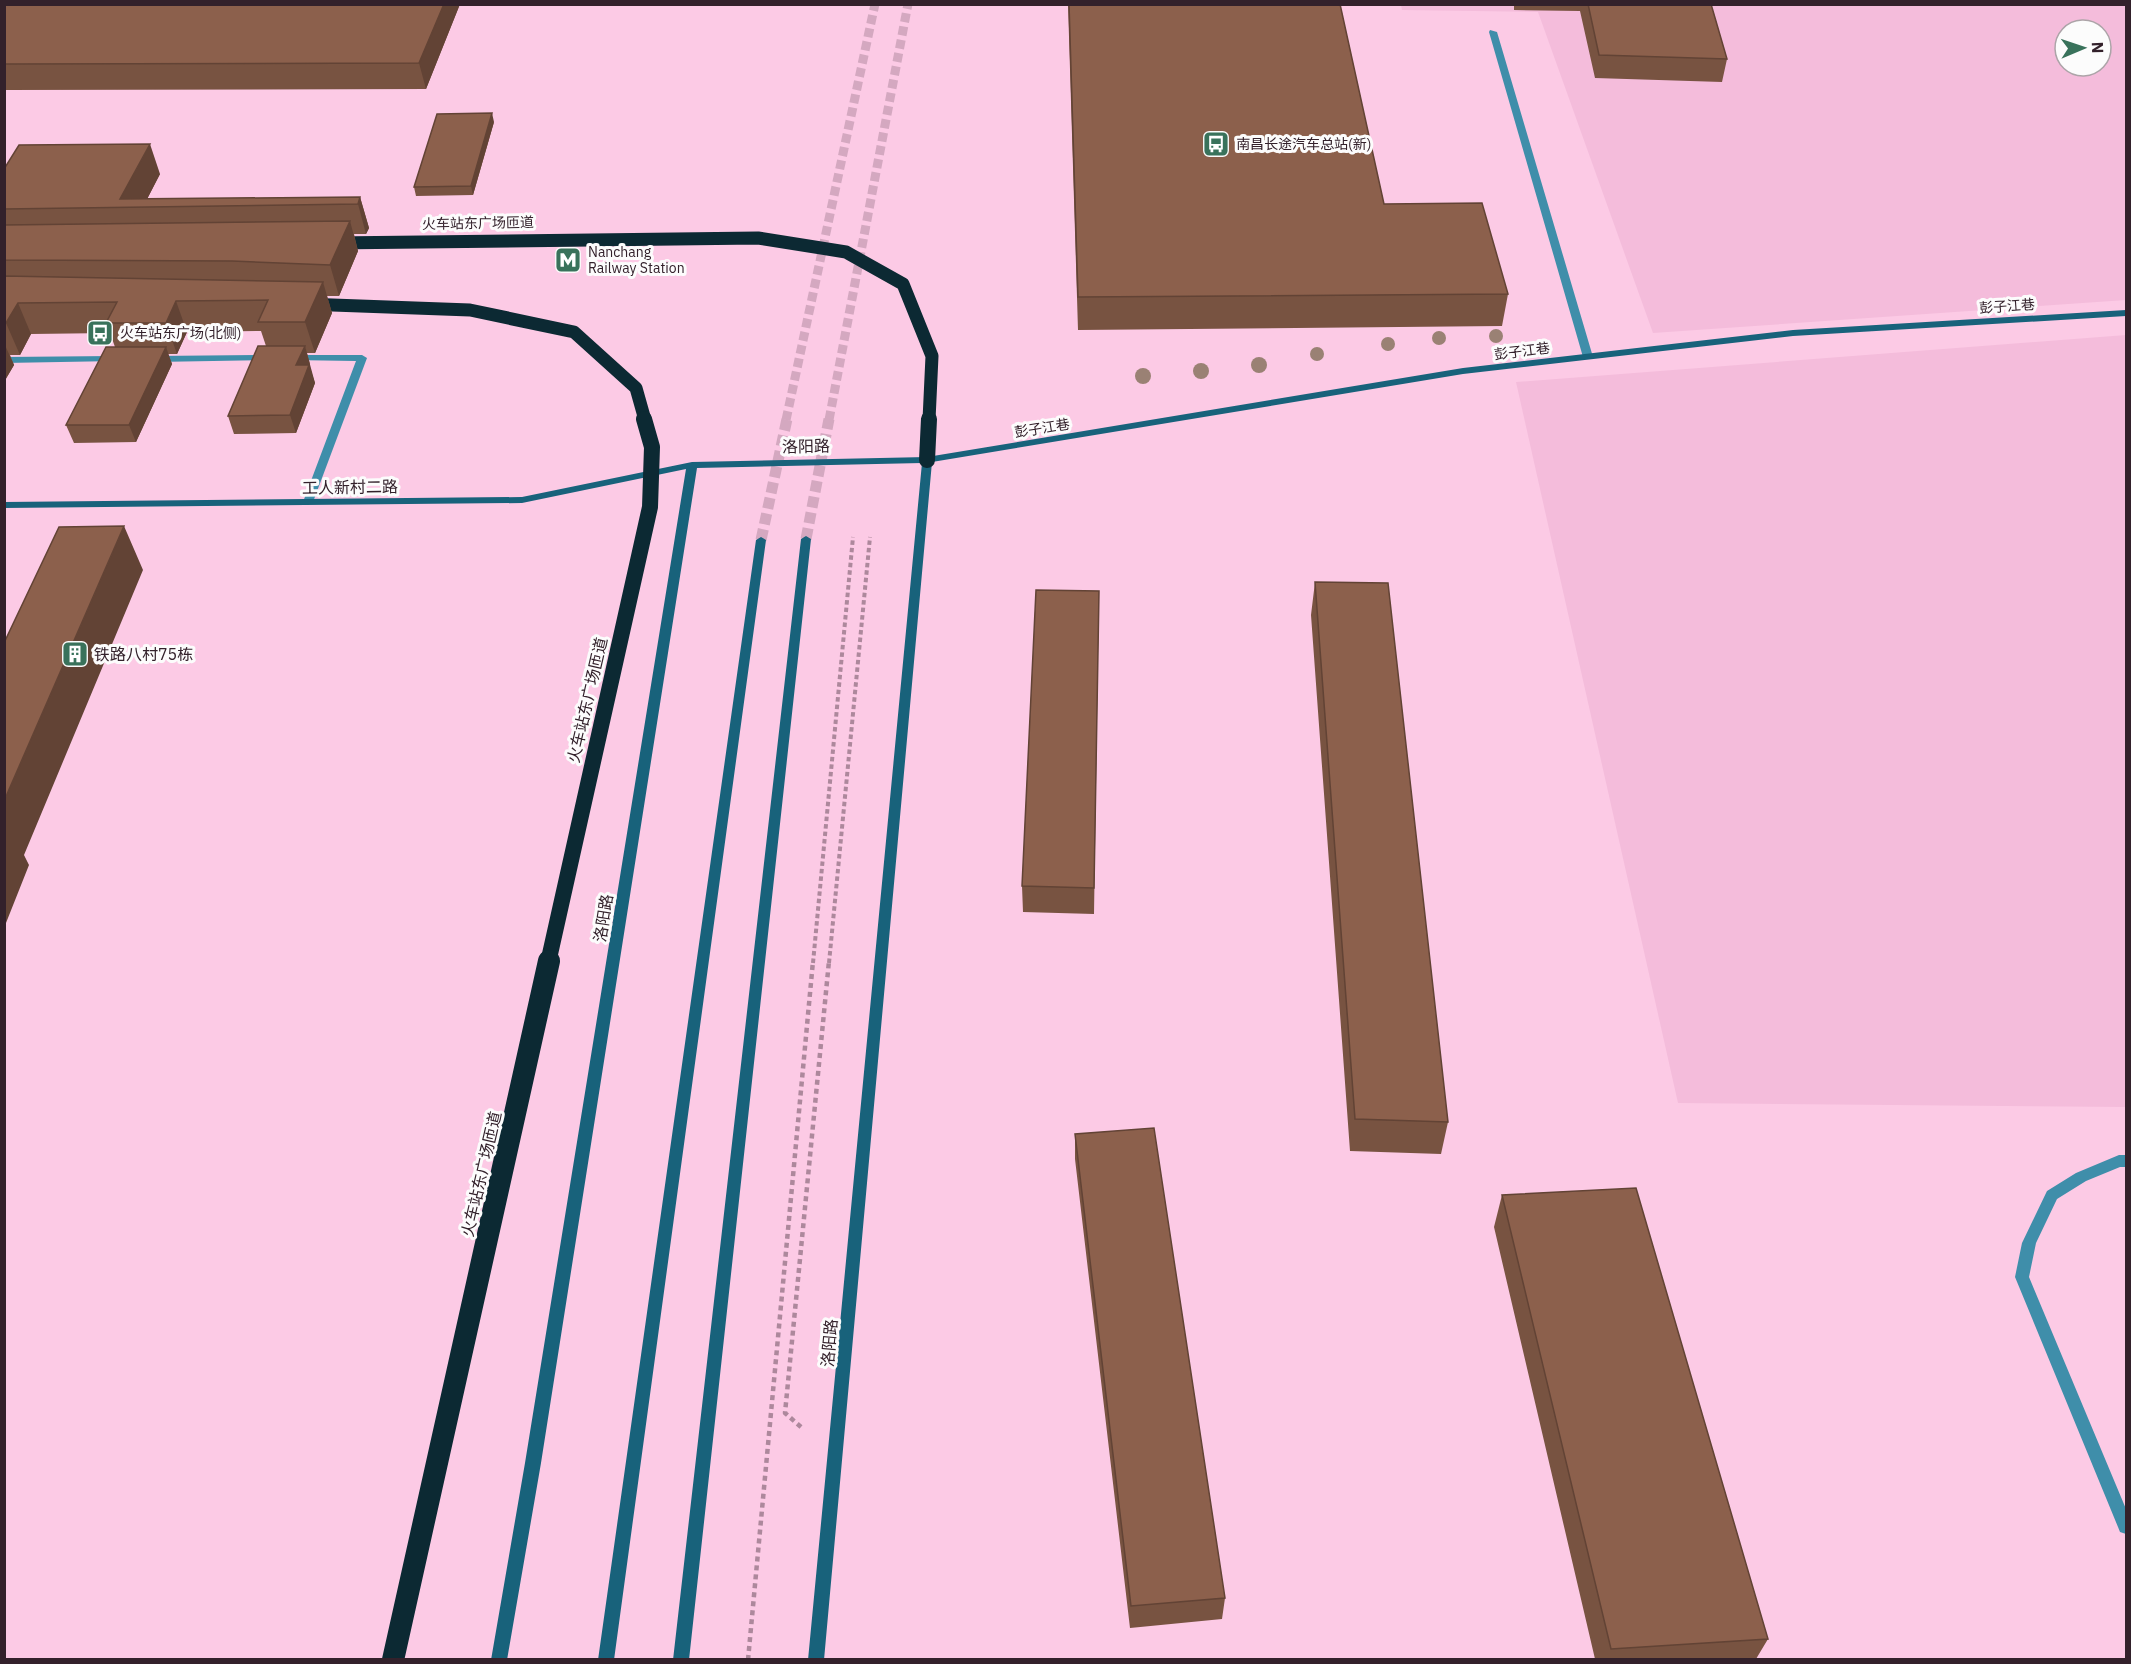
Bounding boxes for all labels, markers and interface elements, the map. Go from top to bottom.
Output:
north arrow [2053,18,2113,78]
text: N [2088,41,2108,54]
bus stop icon: 南昌长途汽车总站(新) [1201,129,1231,159]
place label: 南昌长途汽车总站(新) [1236,135,1371,153]
street label: 火车站东广场匝道 [422,213,534,233]
place label: Nanchang Railway Station [588,243,685,277]
metro station icon: Nanchang Railway Station [553,245,583,275]
street label: 彭子江巷 [1978,295,2036,317]
bus stop icon: 火车站东广场(北侧) [85,318,115,348]
place label: 火车站东广场(北侧) [120,324,241,342]
street label: 彭子江巷 [1493,339,1551,363]
street label: 彭子江巷 [1013,415,1071,441]
street label: 洛阳路 [782,436,830,456]
street label: 工人新村二路 [302,476,398,498]
street label: 火车站东广场匝道 [563,635,611,765]
building icon: 铁路八村75栋 [60,639,90,669]
place label: 铁路八村75栋 [94,644,193,664]
street label: 洛阳路 [589,893,617,943]
street label: 火车站东广场匝道 [457,1109,505,1239]
street label: 洛阳路 [817,1318,841,1368]

